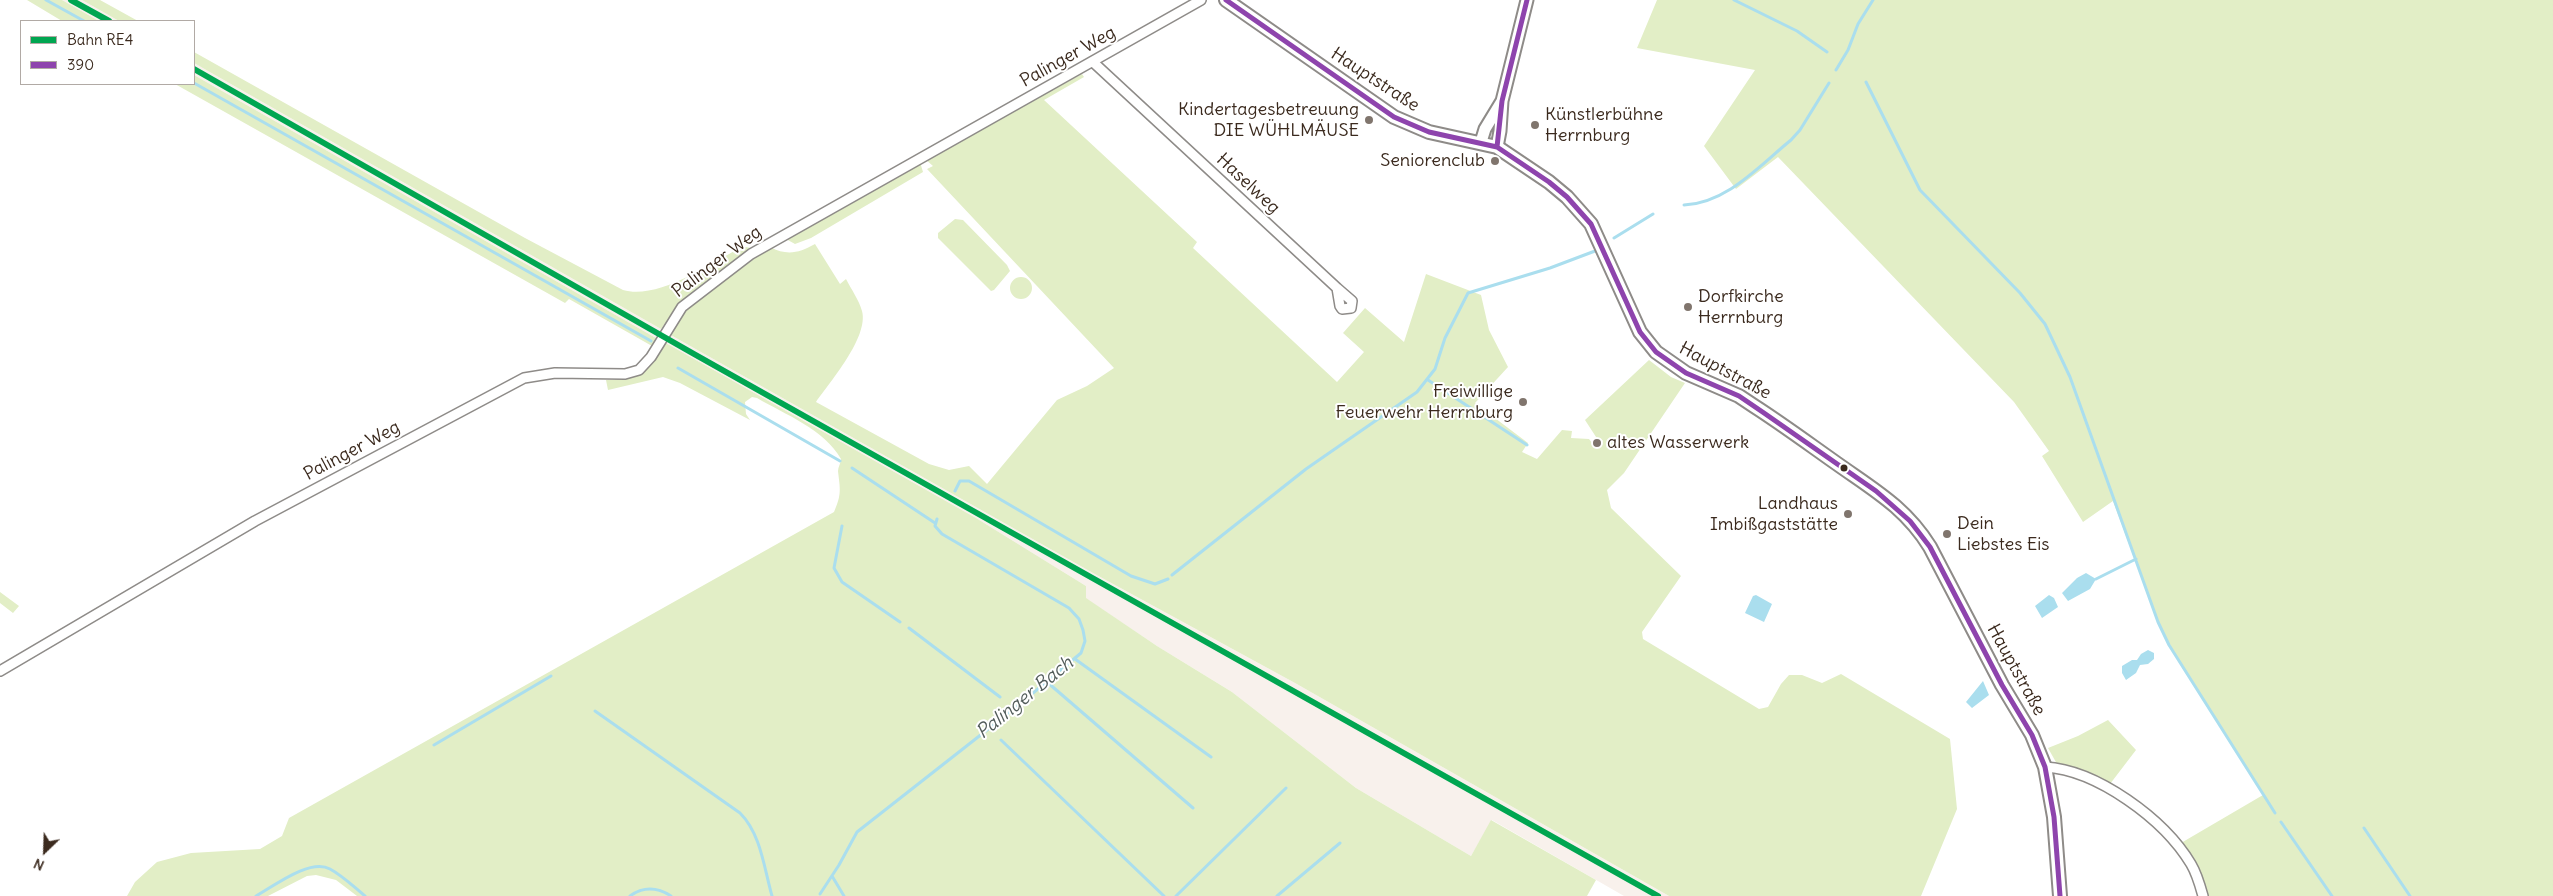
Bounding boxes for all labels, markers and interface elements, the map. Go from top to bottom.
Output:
legend [20,20,195,85]
street label: Palinger Weg [1016,22,1120,92]
text: Bahn RE4 [67,30,133,49]
street label: Hauptstraße [1327,43,1423,117]
text: 390 [67,55,94,74]
place label: Kindertagesbetreuung DIE WÜHLMÄUSE [1178,99,1359,142]
place label: Künstlerbühne Herrnburg [1545,104,1663,146]
marker: Kindertagesbetreuung DIE WÜHLMÄUSE [1363,114,1375,126]
marker: Künstlerbühne Herrnburg [1529,119,1541,131]
street label: Haselweg [1212,149,1284,219]
place label: Seniorenclub [1380,150,1485,172]
marker: Seniorenclub [1489,155,1501,167]
street label: Palinger Weg [668,221,766,303]
place label: Dorfkirche Herrnburg [1698,286,1784,328]
marker: Dorfkirche Herrnburg [1682,301,1694,313]
street label: Hauptstraße [1675,338,1775,404]
place label: Freiwillige Feuerwehr Herrnburg [1336,381,1513,424]
marker: Freiwillige Feuerwehr Herrnburg [1517,396,1529,408]
street label: Palinger Weg [300,417,404,485]
place label: altes Wasserwerk [1607,432,1749,454]
marker: altes Wasserwerk [1591,437,1603,449]
unlabelled marker [1839,463,1849,473]
place label: Landhaus Imbißgaststätte [1710,493,1838,536]
marker: Landhaus Imbißgaststätte [1842,508,1854,520]
place label: Dein Liebstes Eis [1957,513,2050,556]
marker: Dein Liebstes Eis [1941,528,1953,540]
street label: Hauptstraße [1982,621,2050,719]
water label: Palinger Bach [972,652,1078,744]
north arrow [20,826,70,876]
text: N [31,855,47,875]

